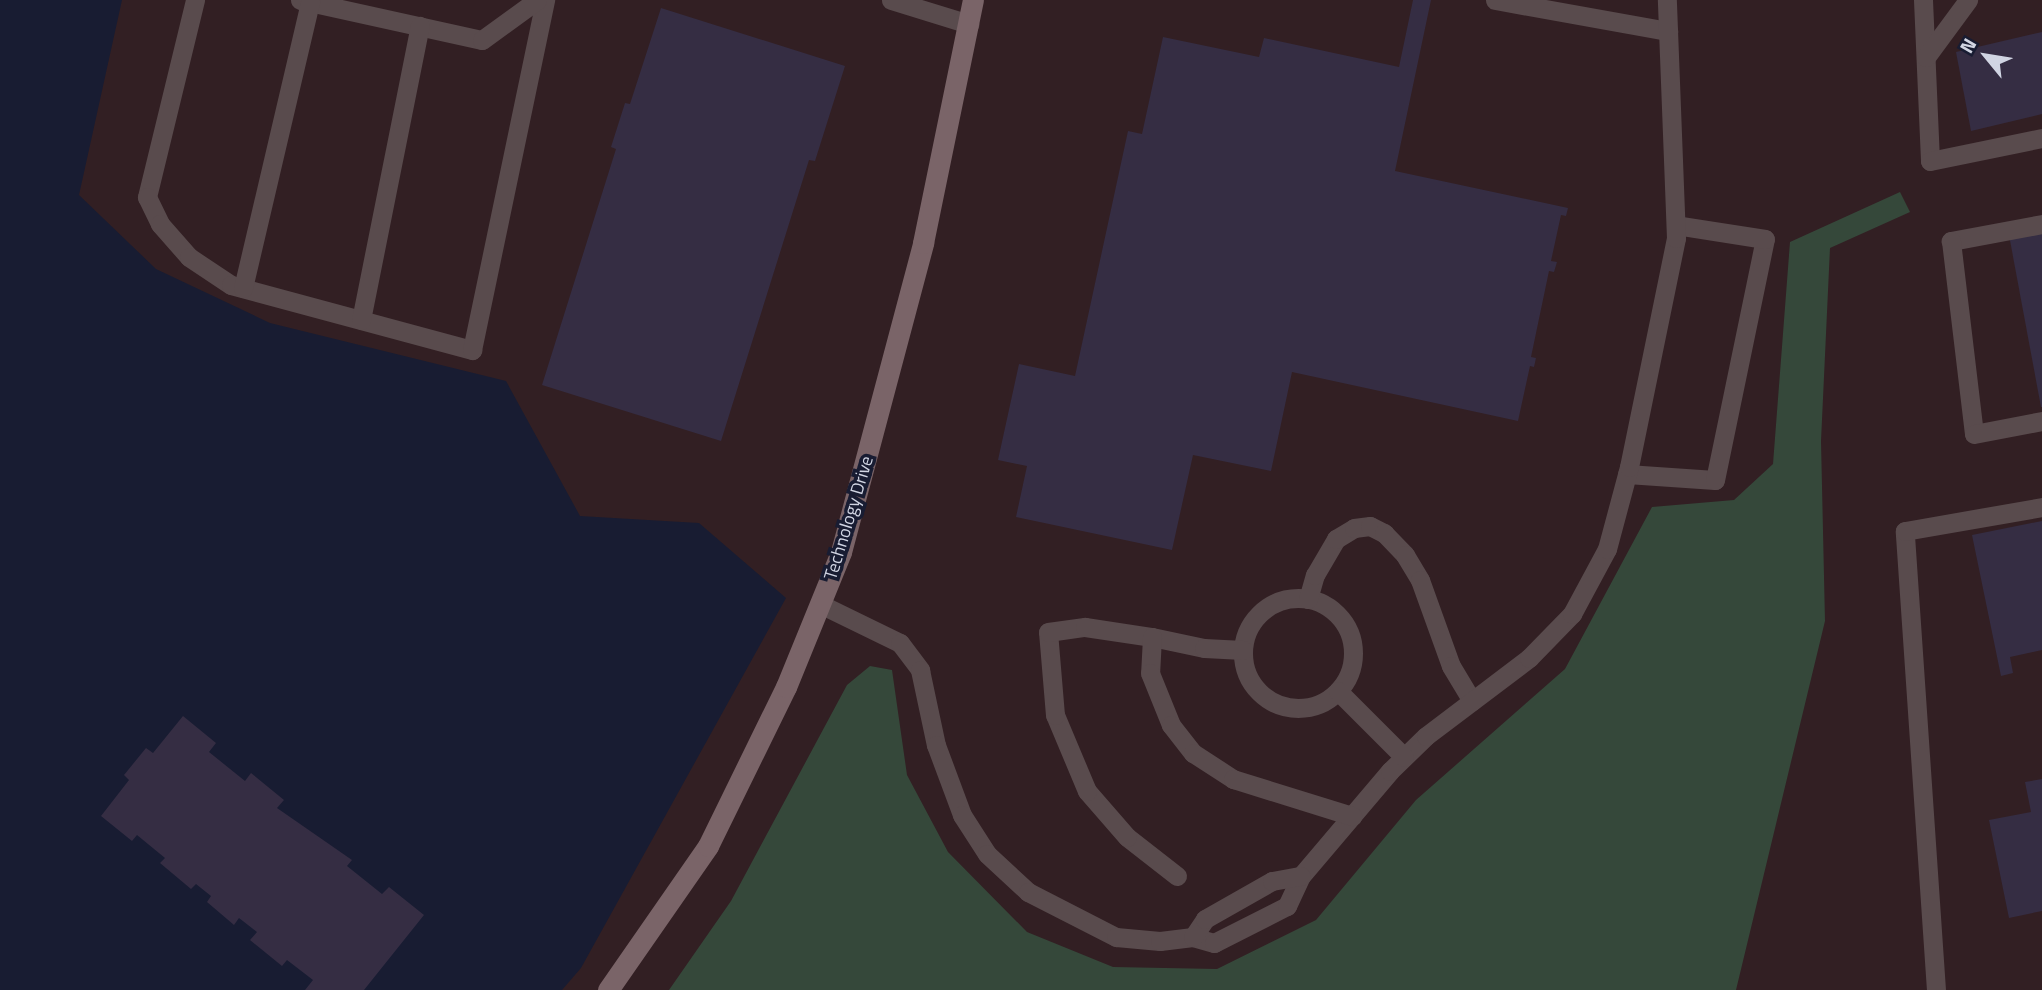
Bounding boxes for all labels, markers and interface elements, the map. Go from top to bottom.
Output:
north arrow [1951,21,2021,91]
text: N [1952,32,1983,58]
street label: Technology Drive [820,453,878,583]

